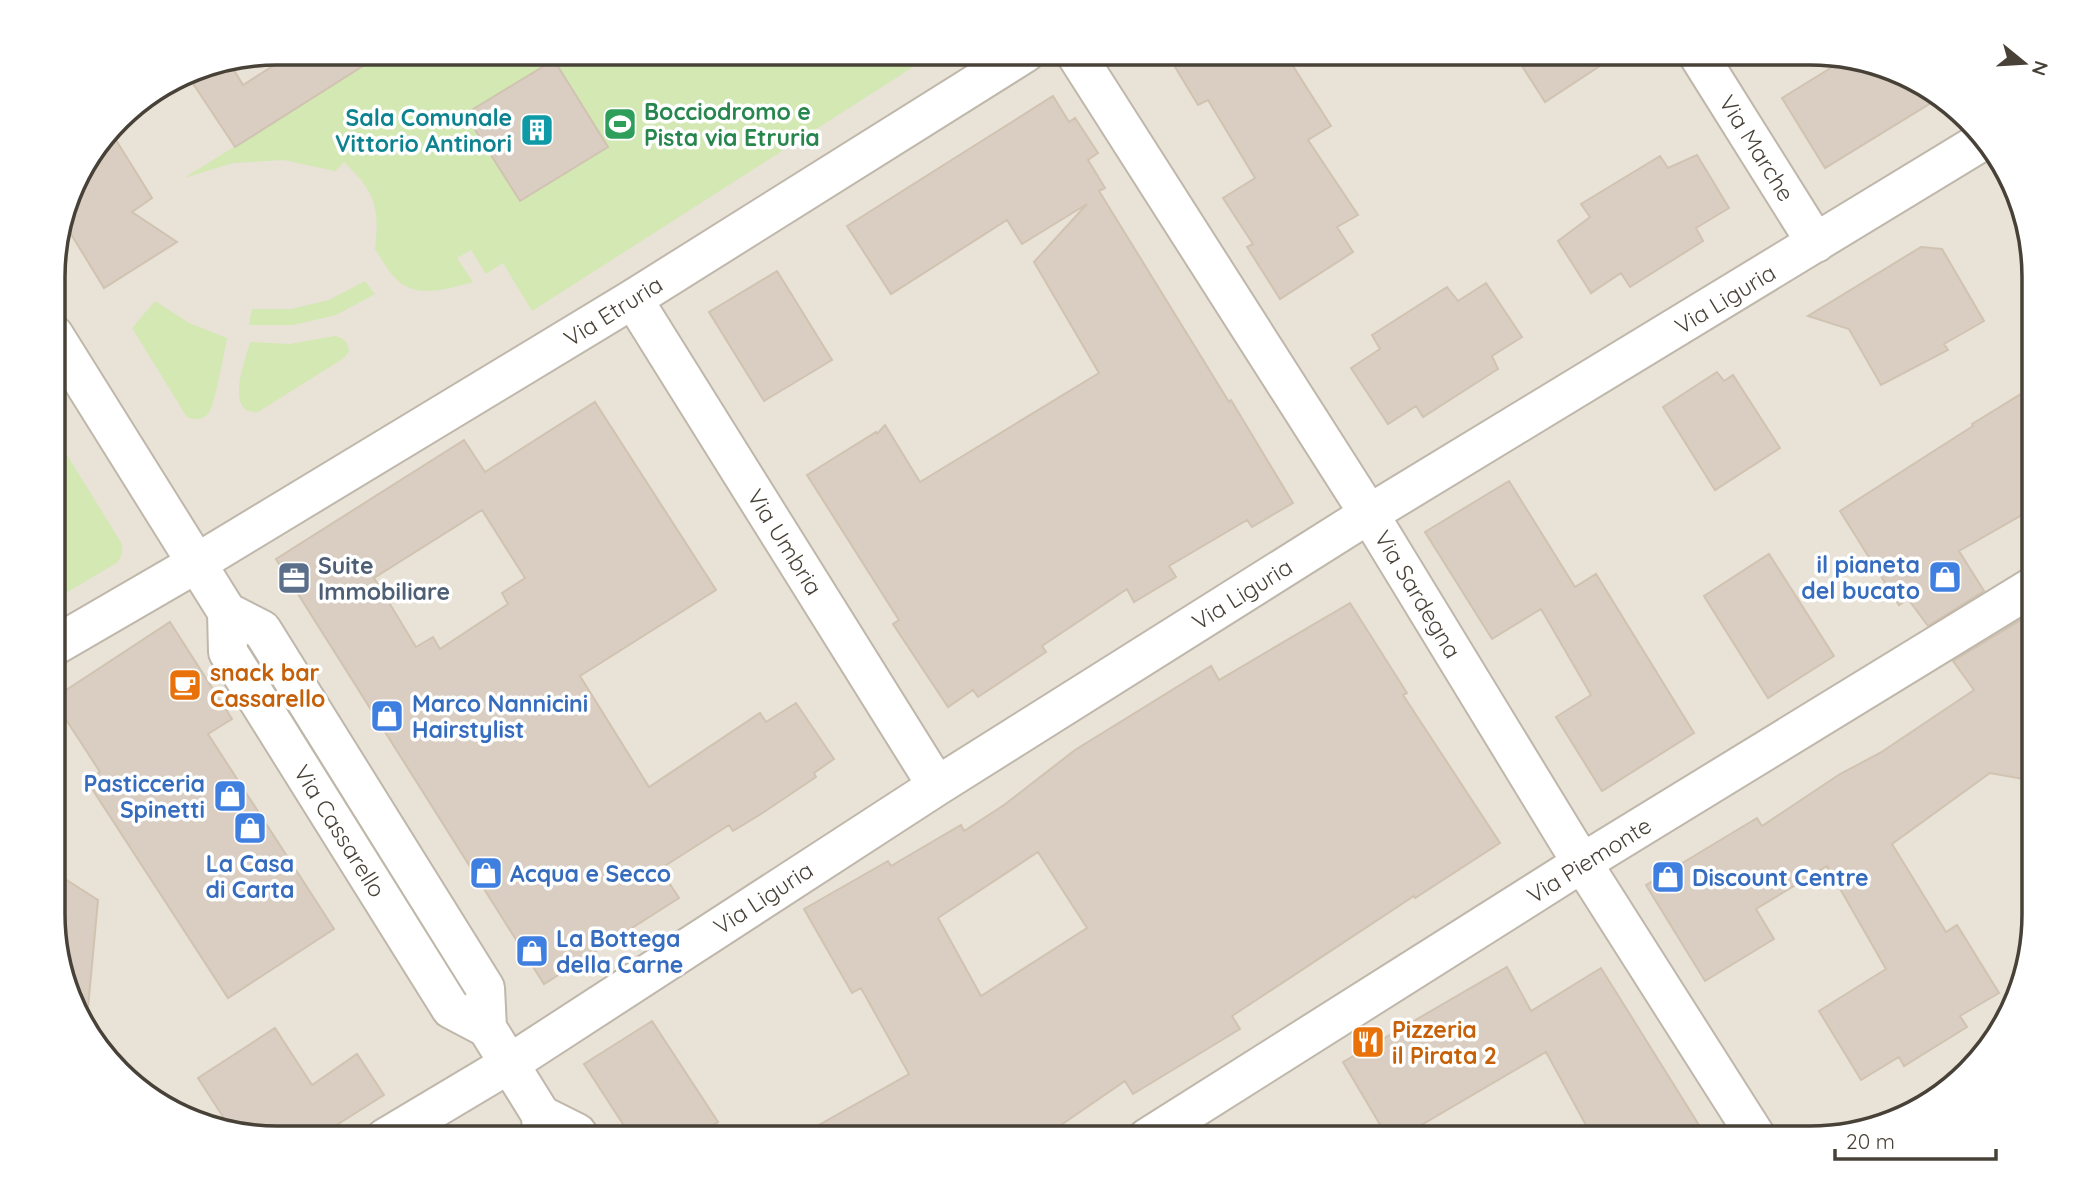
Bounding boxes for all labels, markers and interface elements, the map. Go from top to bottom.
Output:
north arrow [1989,28,2059,98]
text: N [2027,58,2054,79]
street label: Via Marche [1713,90,1801,206]
place label: Bocciodromo e Pista via Etruria [644,97,820,152]
place label: Sala Comunale Vittorio Antinori [335,103,512,158]
sports icon: Bocciodromo e Pista via Etruria [601,105,639,143]
building icon: Sala Comunale Vittorio Antinori [518,111,556,149]
street label: Via Liguria [1669,258,1781,340]
street label: Via Etruria [558,269,668,353]
street label: Via Umbria [741,484,829,600]
street label: Via Sardegna [1368,525,1468,663]
place label: il pianeta del bucato [1801,550,1920,605]
place label: Suite Immobiliare [318,551,450,606]
street label: Via Liguria [1187,552,1297,636]
shop icon: il pianeta del bucato [1926,558,1964,596]
office icon: Suite Immobiliare [275,559,313,597]
place label: snack bar Cassarello [210,658,325,713]
cafe icon: snack bar Cassarello [166,666,204,704]
place label: Marco Nannicini Hairstylist [412,689,588,744]
shop icon: Marco Nannicini Hairstylist [368,697,406,735]
street label: Via Cassarello [288,759,392,903]
place label: Pasticceria Spinetti [84,769,205,824]
shop icon: Pasticceria Spinetti [211,777,249,815]
shop icon: La Casa di Carta [231,809,269,847]
street label: Via Piemonte [1522,810,1656,910]
place label: La Casa di Carta [205,849,295,904]
shop icon: Acqua e Secco [467,854,505,892]
street label: Via Liguria [708,855,818,941]
shop icon: Discount Centre [1649,858,1687,896]
place label: Acqua e Secco [510,859,671,888]
place label: Discount Centre [1692,863,1868,892]
place label: La Bottega della Carne [556,924,683,979]
shop icon: La Bottega della Carne [513,932,551,970]
place label: Pizzeria il Pirata 2 [1392,1015,1497,1070]
restaurant icon: Pizzeria il Pirata 2 [1349,1023,1387,1061]
scale bar [1835,1118,1996,1162]
text: 20 m [1846,1128,1895,1154]

